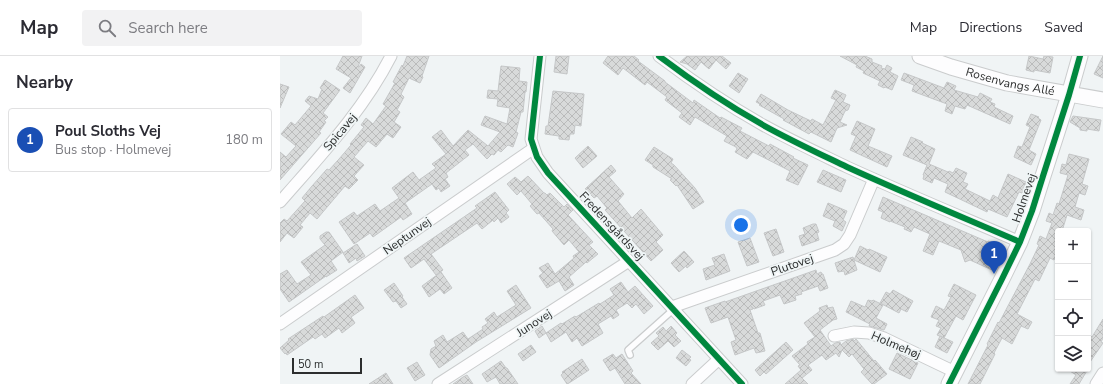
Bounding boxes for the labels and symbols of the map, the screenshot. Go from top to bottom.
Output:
street label: Rosenvangs Allé [964,64,1056,99]
street label: Spicavej [320,110,360,154]
street label: Holmevej [1008,171,1040,225]
street label: Fredensgårdsvej [576,188,648,264]
street label: Neptunvej [380,214,434,258]
your location [731,215,751,235]
pin: 1 [981,241,1007,274]
street label: Plutovej [769,250,816,280]
street label: Junovej [512,305,555,341]
street label: Holmehøj [869,327,923,363]
scale bar [292,356,362,375]

